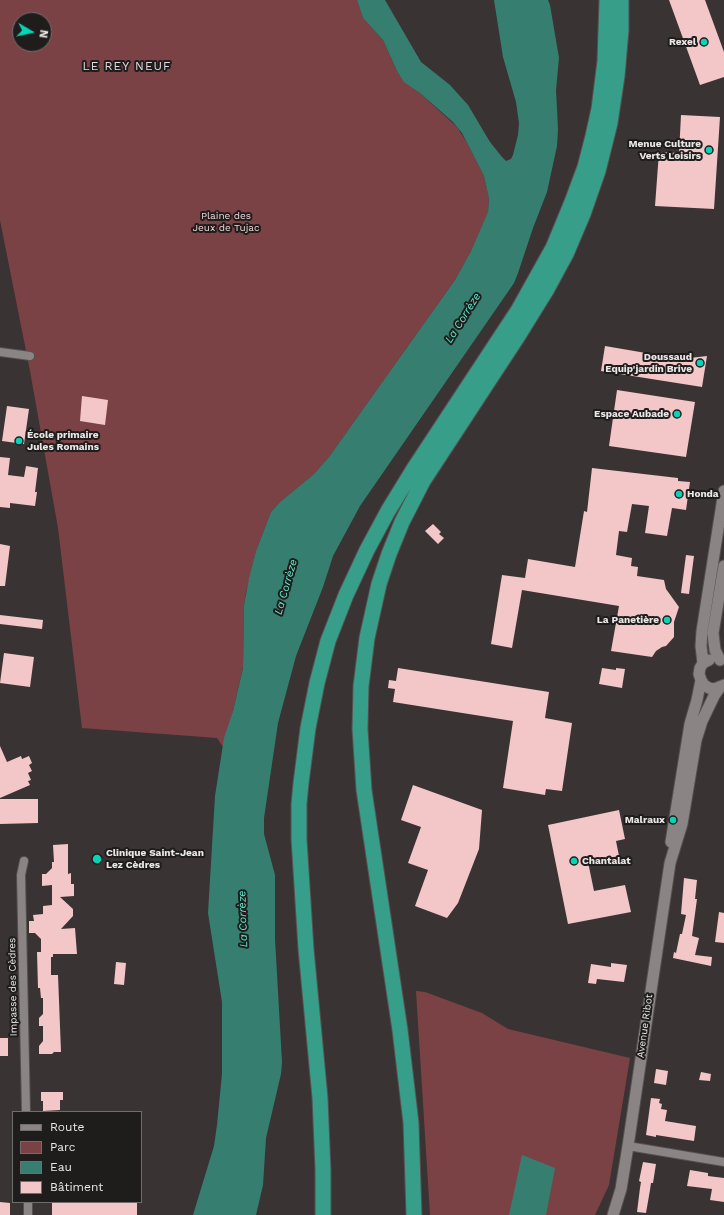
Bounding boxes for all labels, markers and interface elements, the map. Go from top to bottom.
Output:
north arrow [12,12,52,52]
text: N [36,29,50,39]
place label: Rexel [669,36,696,48]
marker: Rexel [699,37,709,47]
district label: LE REY NEUF [83,59,171,73]
place label: Menue Culture Verts Loisirs [628,138,701,162]
marker: Menue Culture Verts Loisirs [704,145,714,155]
park label: Plaine des Jeux de Tujac [192,210,260,234]
water label: La Corrèze [442,290,484,346]
place label: Doussaud Equip'jardin Brive [605,351,692,374]
marker: Doussaud Equip'jardin Brive [695,358,705,368]
place label: Espace Aubade [594,408,669,420]
marker: Espace Aubade [672,409,682,419]
place label: École primaire Jules Romains [27,429,99,452]
marker: École primaire Jules Romains [14,436,24,446]
place label: Honda [687,488,719,500]
marker: Honda [674,489,684,499]
water label: La Corrèze [272,558,300,616]
place label: La Panetière [597,614,659,626]
marker: La Panetière [662,615,672,625]
place label: Malraux [625,814,665,826]
marker: Malraux [668,815,678,825]
place label: Clinique Saint-Jean Lez Cèdres [106,847,204,870]
marker: Clinique Saint-Jean Lez Cèdres [91,853,103,865]
place label: Chantalat [582,855,631,867]
marker: Chantalat [569,856,579,866]
water label: La Corrèze [235,890,251,948]
street label: Impasse des Cèdres [6,938,20,1036]
street label: Avenue Ribot [635,993,655,1059]
legend [12,1111,142,1203]
text: Route [50,1120,84,1134]
text: Parc [50,1140,76,1154]
text: Eau [50,1160,72,1174]
text: Bâtiment [50,1180,103,1194]

